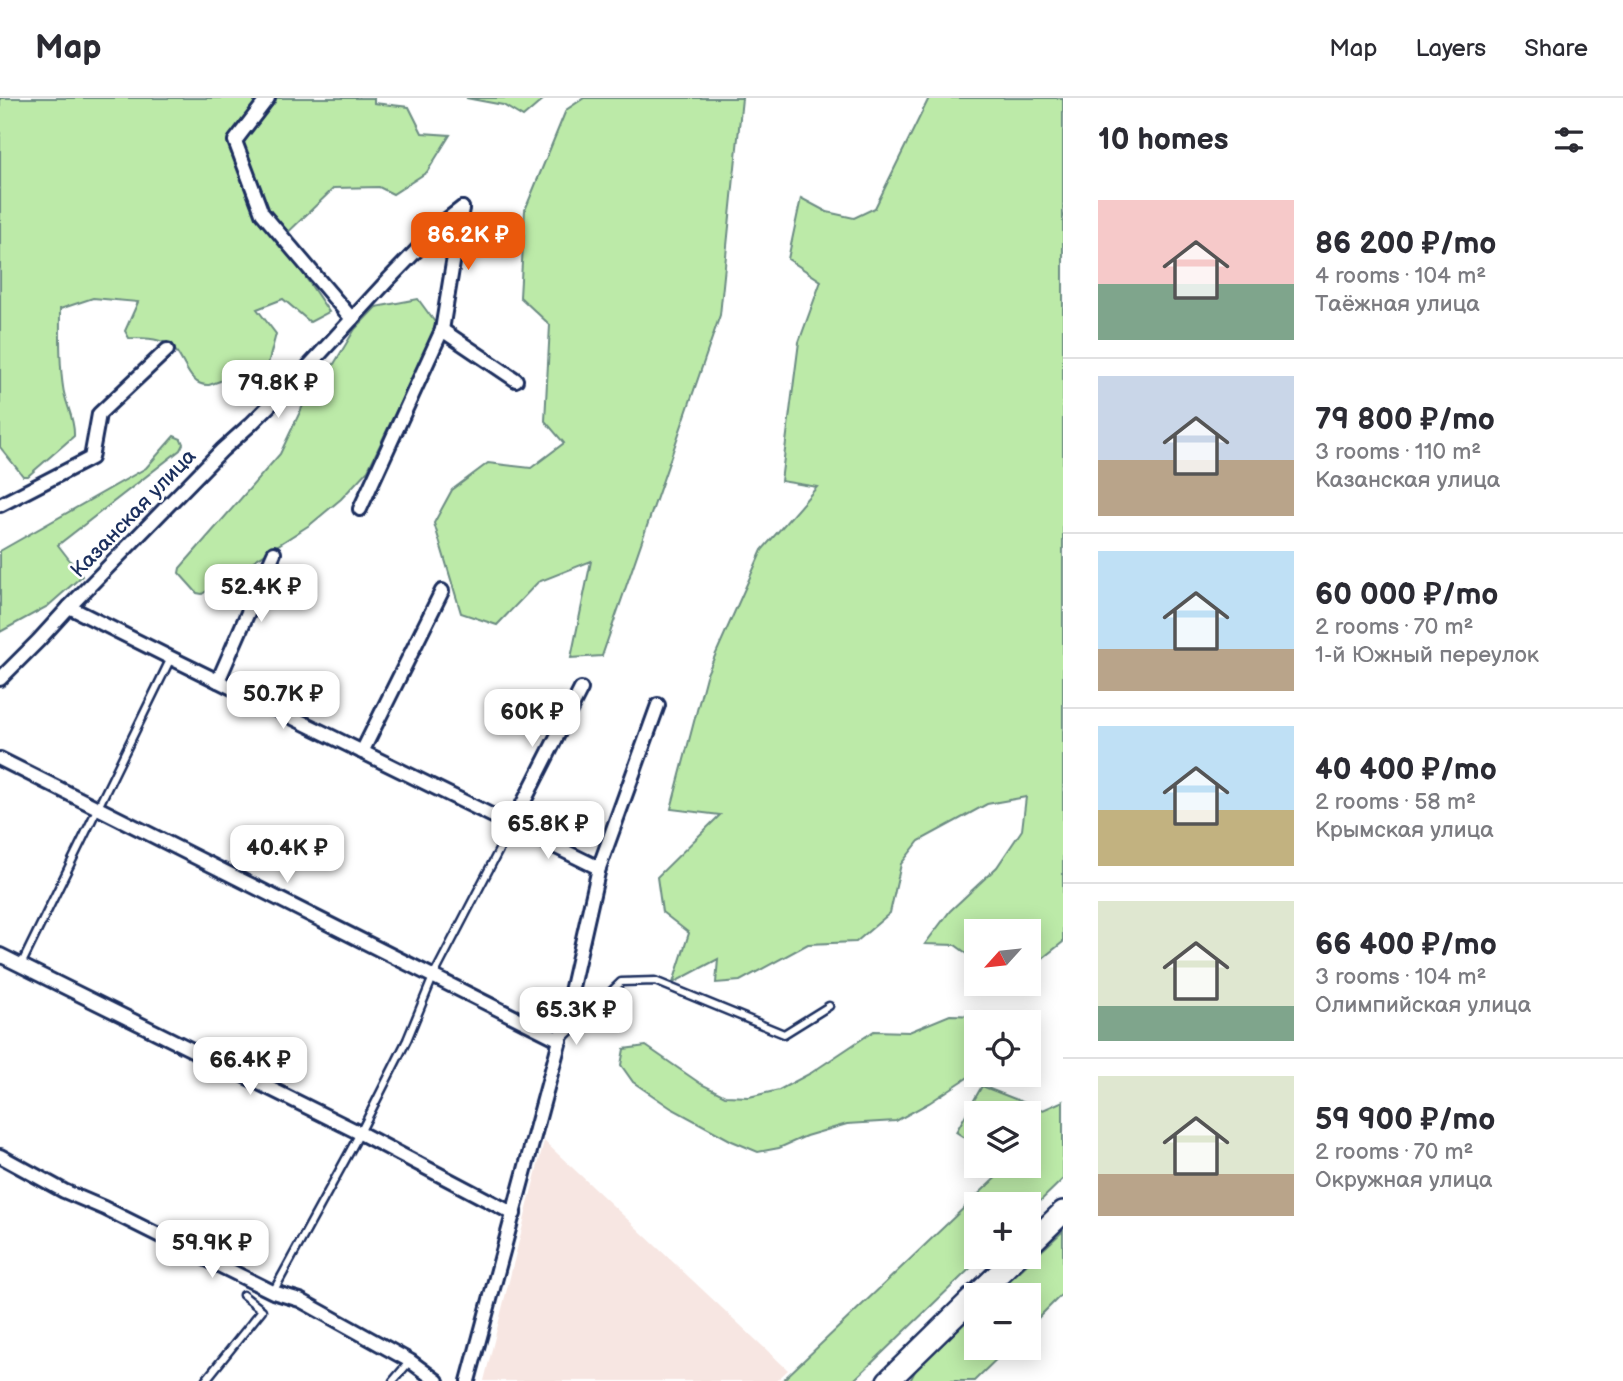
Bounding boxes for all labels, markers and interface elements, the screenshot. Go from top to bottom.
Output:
text: Map [35,28,101,68]
text: Map [1329,34,1377,63]
text: Layers [1415,34,1486,63]
text: Share [1524,34,1588,63]
icon: filters [1550,121,1588,159]
text: 10 homes [1098,122,1229,158]
pin: 86.2K ₽ [403,212,533,272]
text: 86.2K ₽ [427,221,509,249]
text: 86 200 ₽/mo [1315,226,1496,262]
icon: home [1154,228,1238,312]
text: 4 rooms · 104 m² [1315,262,1486,290]
text: Таёжная улица [1315,290,1480,318]
pin: 79.8K ₽ [213,360,343,420]
text: 79.8K ₽ [238,369,318,397]
text: 79 800 ₽/mo [1315,402,1495,438]
icon: home [1154,404,1238,488]
text: 3 rooms · 110 m² [1315,438,1481,466]
street label: Казанская улица [66,443,202,583]
text: Казанская улица [1315,466,1500,494]
pin: 52.4K ₽ [196,564,326,624]
text: 52.4K ₽ [221,573,301,601]
text: 60 000 ₽/mo [1315,577,1498,613]
icon: home [1154,579,1238,663]
text: 2 rooms · 70 m² [1315,613,1474,641]
text: 1-й Южный переулок [1315,641,1539,669]
pin: 50.7K ₽ [218,672,348,731]
text: 50.7K ₽ [243,680,323,708]
pin: 60K ₽ [483,690,581,749]
text: 60K ₽ [500,698,564,726]
text: 40 400 ₽/mo [1315,752,1497,788]
icon: home [1154,754,1238,838]
text: 2 rooms · 58 m² [1315,788,1476,816]
pin: 65.8K ₽ [483,802,613,861]
text: 65.8K ₽ [507,810,589,838]
text: Крымская улица [1315,816,1494,844]
pin: 40.4K ₽ [222,826,352,885]
text: 40.4K ₽ [246,834,328,862]
north arrow [964,919,1041,996]
map controls [964,919,1041,1360]
text: 66 400 ₽/mo [1315,927,1497,963]
icon: home [1154,929,1238,1013]
text: 3 rooms · 104 m² [1315,963,1486,991]
pin: 65.3K ₽ [511,988,641,1047]
text: Олимпийская улица [1315,991,1531,1019]
text: 65.3K ₽ [536,996,616,1024]
button: locate [964,1010,1041,1087]
pin: 66.4K ₽ [185,1038,315,1097]
text: 66.4K ₽ [209,1046,291,1074]
button: layers [964,1101,1041,1178]
text: 59 900 ₽/mo [1315,1102,1495,1138]
icon: home [1154,1104,1238,1188]
text: 2 rooms · 70 m² [1315,1138,1474,1166]
text: Окружная улица [1315,1166,1493,1194]
button: + [964,1192,1041,1269]
pin: 59.9K ₽ [147,1220,277,1280]
text: 59.9K ₽ [172,1229,252,1257]
button: − [964,1283,1041,1360]

